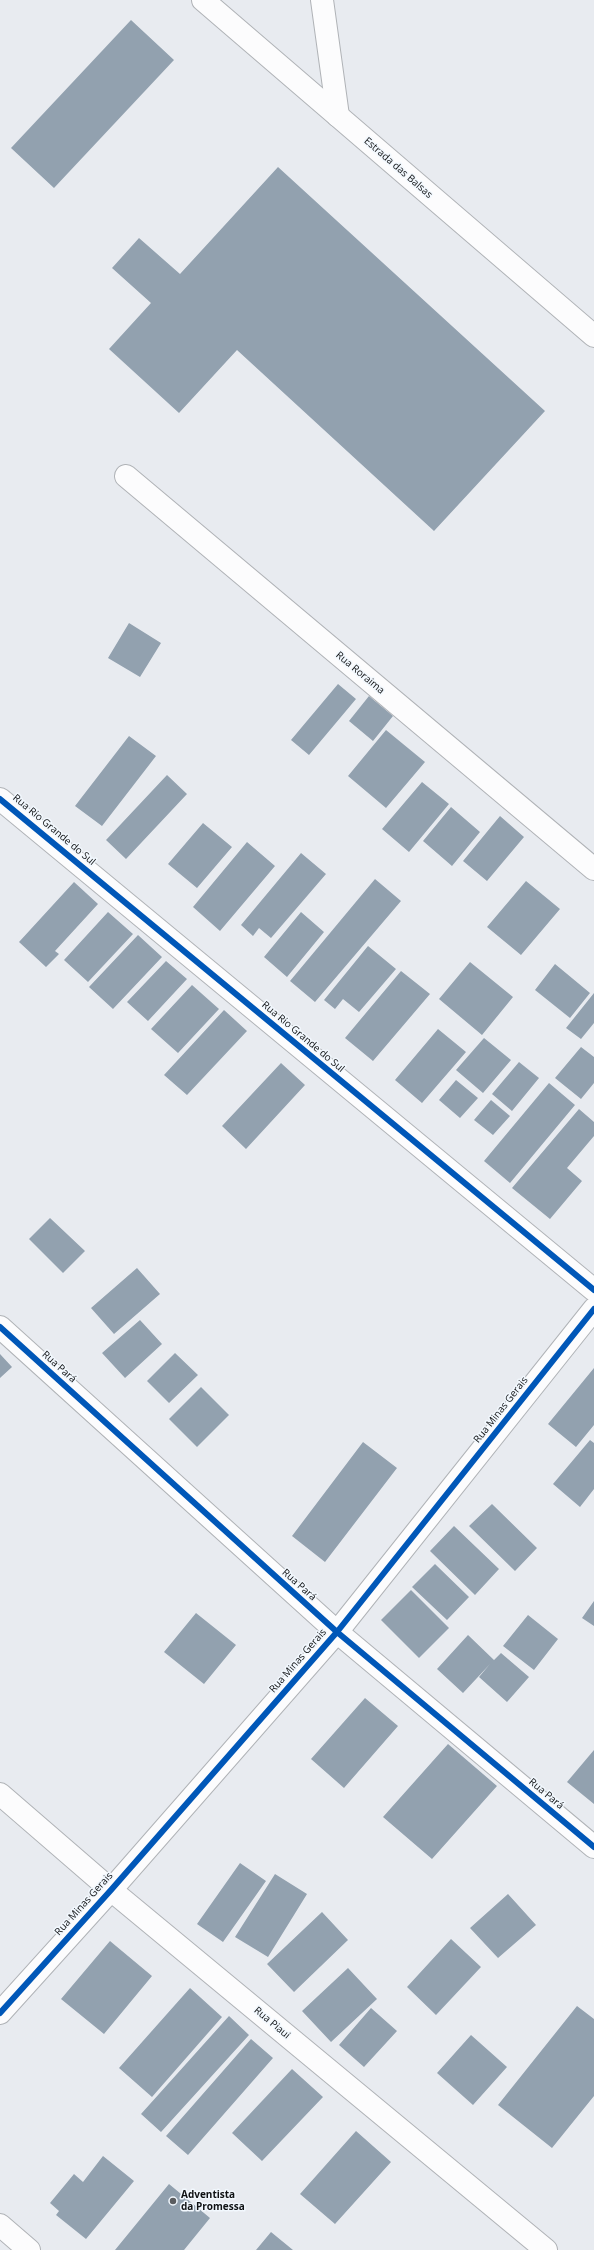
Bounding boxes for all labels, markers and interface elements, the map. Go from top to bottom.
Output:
street label: Estrada das Balsas [361,135,435,201]
street label: Rua Roraima [333,649,387,697]
street label: Rua Rio Grande do Sul [10,792,98,868]
street label: Rua Rio Grande do Sul [259,999,347,1075]
street label: Rua Pará [40,1349,78,1385]
street label: Rua Minas Gerais [471,1374,531,1446]
street label: Rua Pará [280,1567,318,1603]
street label: Rua Minas Gerais [267,1627,329,1695]
street label: Rua Pará [526,1776,566,1812]
street label: Rua Minas Gerais [52,1870,116,1938]
street label: Rua Piaui [252,2005,292,2041]
place label: Adventista da Promessa [181,2189,245,2212]
marker: Adventista da Promessa [168,2196,178,2206]

